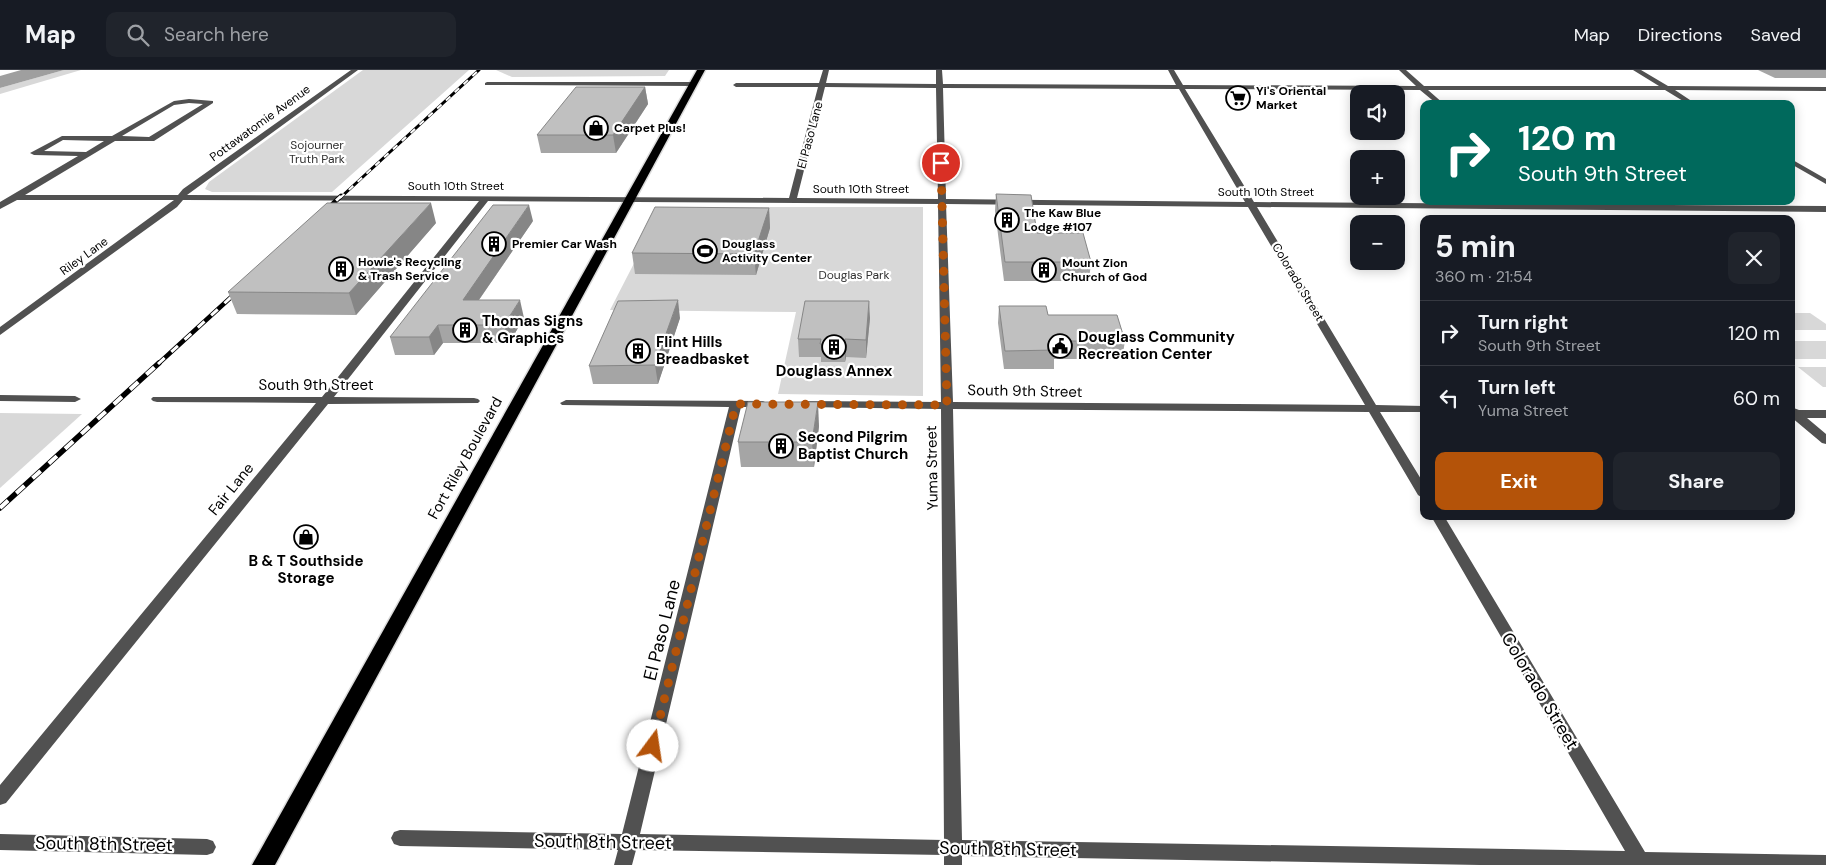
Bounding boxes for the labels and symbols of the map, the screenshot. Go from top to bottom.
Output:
street label: Pottawatomie Avenue [207,81,314,165]
place label: Yi's Oriental Market [1256,83,1326,113]
supermarket icon: Yi's Oriental Market [1225,85,1251,111]
street label: El Paso Lane [793,100,827,170]
shop icon: Carpet Plus! [583,115,609,141]
place label: Carpet Plus! [614,120,686,136]
park label: Sojourner Truth Park [289,137,345,167]
pin [920,142,962,184]
street label: South 10th Street [408,178,505,194]
street label: South 10th Street [813,181,910,197]
street label: South 10th Street [1218,184,1315,200]
place label: The Kaw Blue Lodge #107 [1024,205,1101,235]
building icon: The Kaw Blue Lodge #107 [994,207,1020,233]
building icon: Premier Car Wash [481,231,507,257]
street label: Riley Lane [57,233,111,279]
place label: Premier Car Wash [512,236,617,252]
place label: Douglass Activity Center [722,236,812,266]
sports icon: Douglass Activity Center [692,238,718,264]
street label: Colorado Street [1268,240,1328,324]
place label: Howie's Recycling & Trash Service [358,254,462,284]
place label: Mount Zion Church of God [1062,255,1147,285]
building icon: Howie's Recycling & Trash Service [328,256,354,282]
building icon: Mount Zion Church of God [1031,257,1057,283]
park label: Douglas Park [818,267,890,283]
place label: Thomas Signs & Graphics [482,311,583,348]
building icon: Thomas Signs & Graphics [452,317,478,343]
place label: Douglass Community Recreation Center [1078,327,1235,364]
place label: Flint Hills Breadbasket [656,332,749,369]
public building icon: Douglass Community Recreation Center [1047,333,1073,359]
building icon: Douglass Annex [821,334,847,360]
building icon: Flint Hills Breadbasket [625,338,651,364]
place label: Douglass Annex [776,361,893,381]
street label: South 9th Street [258,375,374,395]
street label: South 9th Street [967,380,1083,402]
street label: Fort Riley Boulevard [423,393,507,523]
street label: Yuma Street [921,425,943,511]
place label: Second Pilgrim Baptist Church [798,427,908,464]
building icon: Second Pilgrim Baptist Church [768,433,794,459]
street label: Fair Lane [204,459,258,519]
shop icon: B & T Southside Storage [293,524,319,550]
place label: B & T Southside Storage [249,551,363,588]
street label: El Paso Lane [638,577,686,683]
street label: Colorado Street [1496,628,1584,754]
position arrow [626,719,678,771]
street label: South 8th Street [534,829,672,855]
street label: South 8th Street [35,831,173,857]
street label: South 8th Street [939,836,1077,862]

